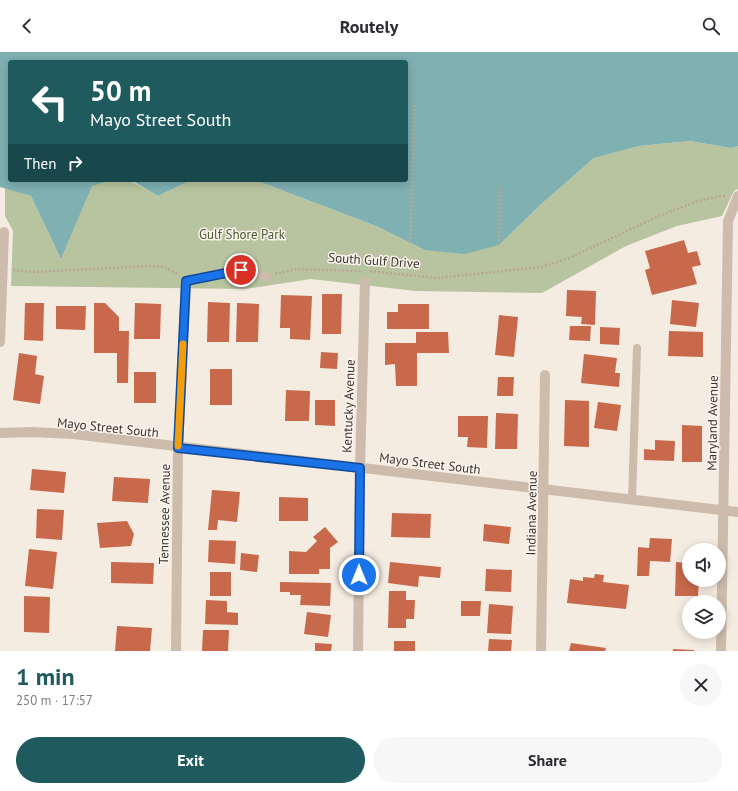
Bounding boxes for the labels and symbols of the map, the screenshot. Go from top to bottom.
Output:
park label: Gulf Shore Park [199,226,286,243]
street label: South Gulf Drive [328,249,420,272]
pin [224,253,258,287]
street label: Kentucky Avenue [338,359,359,453]
street label: Maryland Avenue [703,375,722,471]
street label: Mayo Street South [56,414,160,441]
street label: Mayo Street South [378,449,482,478]
street label: Tennessee Avenue [155,464,174,564]
street label: Indiana Avenue [522,470,541,556]
position arrow [338,554,380,596]

